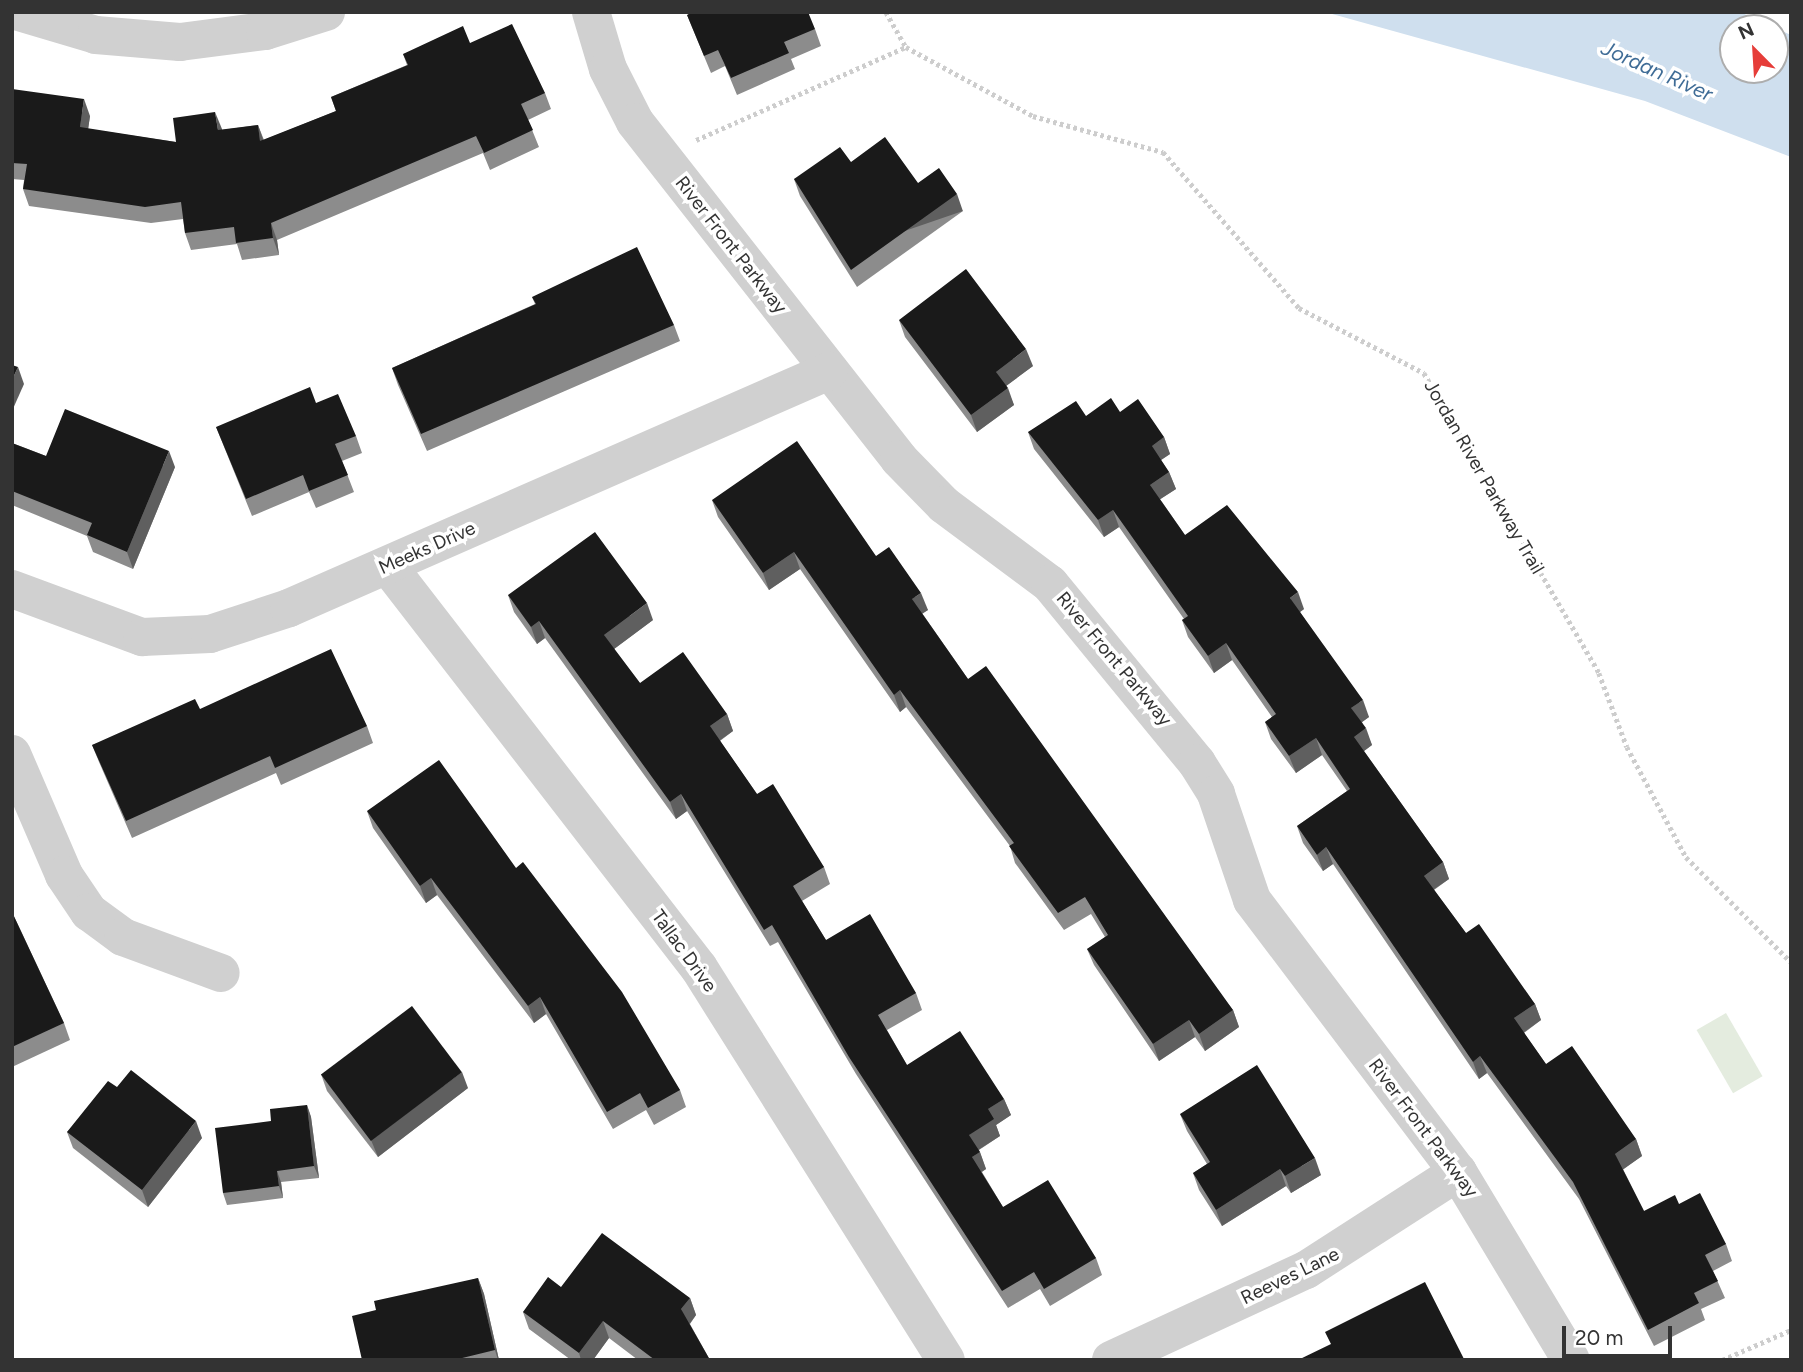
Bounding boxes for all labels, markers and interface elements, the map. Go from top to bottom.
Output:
north arrow [1719,14,1789,84]
text: N [1735,18,1757,45]
water label: Jordan River [1597,35,1717,107]
street label: River Front Parkway [670,172,792,318]
street label: Jordan River Parkway Trail [1419,376,1549,578]
street label: Meeks Drive [375,517,479,579]
street label: River Front Parkway [1051,587,1177,731]
street label: Tallac Drive [647,905,721,997]
street label: River Front Parkway [1363,1054,1483,1202]
street label: Reeves Lane [1237,1242,1343,1310]
scale bar [1565,1312,1675,1356]
text: 20 m [1575,1325,1623,1350]

